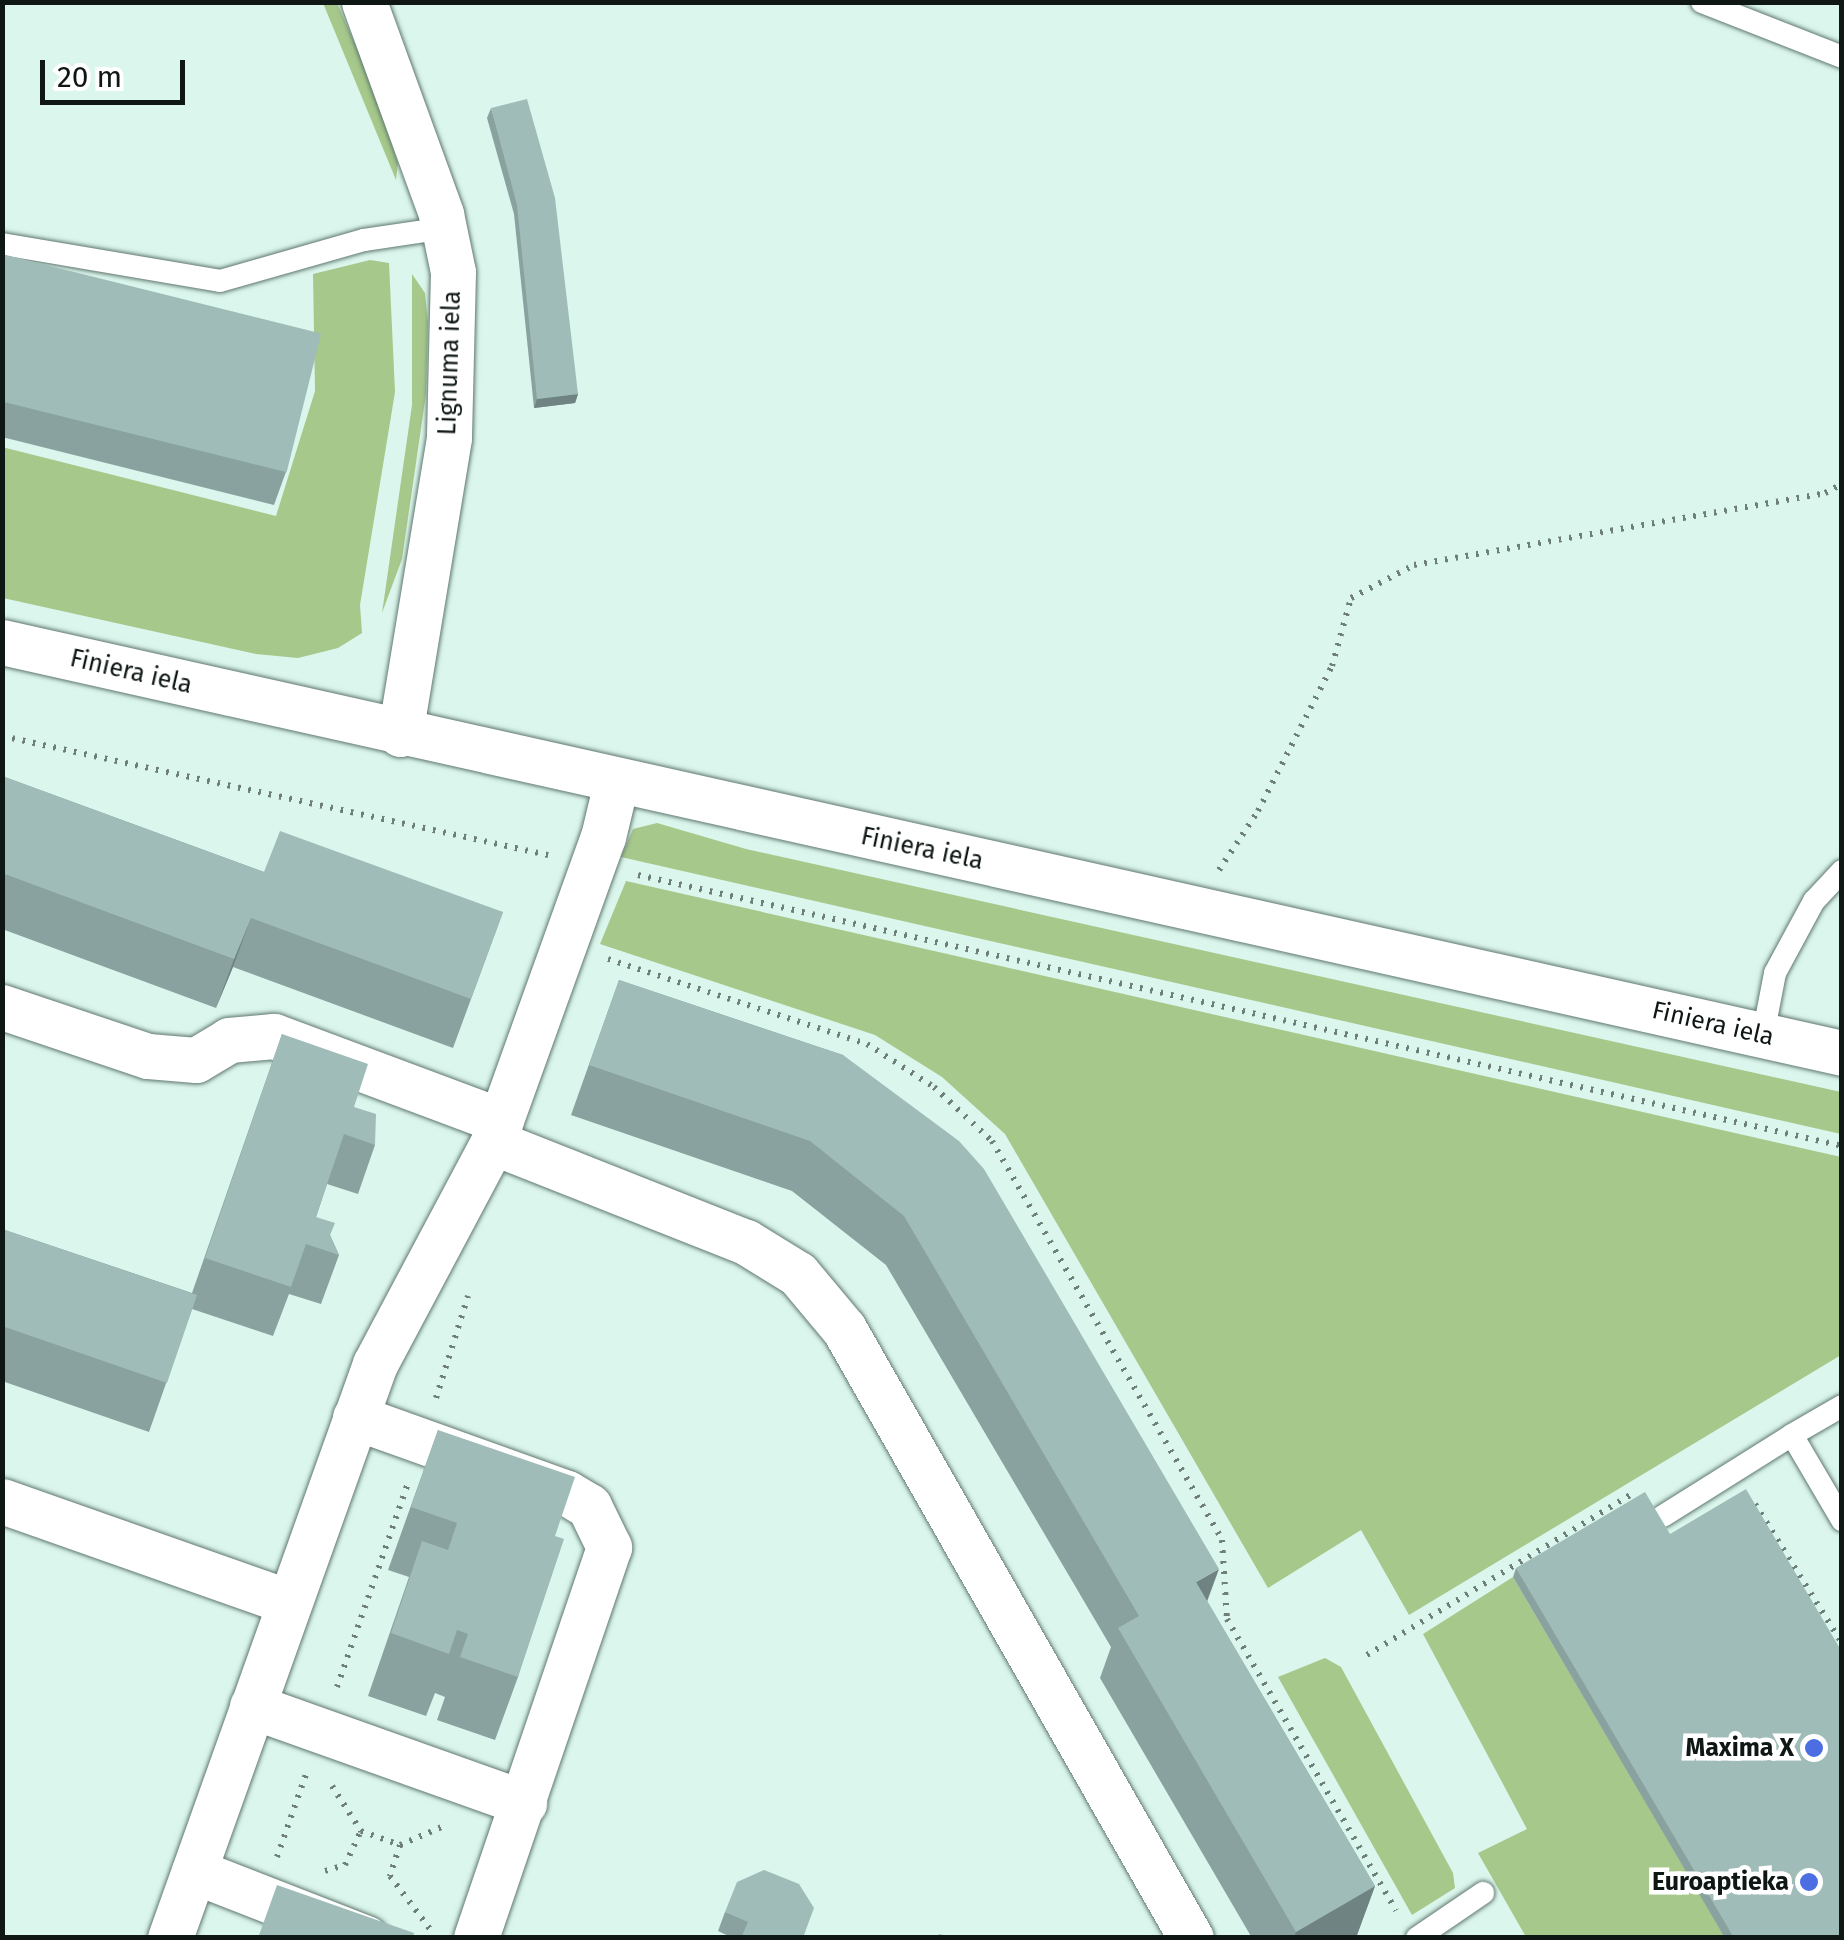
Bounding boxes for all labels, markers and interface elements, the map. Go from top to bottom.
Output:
scale bar [45,40,190,102]
text: 20 m [57,59,122,95]
street label: Lignuma iela [432,290,468,436]
street label: Finiera iela [67,643,195,701]
street label: Finiera iela [858,821,986,877]
street label: Finiera iela [1649,995,1777,1053]
place label: Maxima X [1686,1733,1794,1763]
marker: Maxima X [1803,1737,1825,1759]
place label: Euroaptieka [1652,1867,1789,1897]
marker: Euroaptieka [1798,1871,1820,1893]

